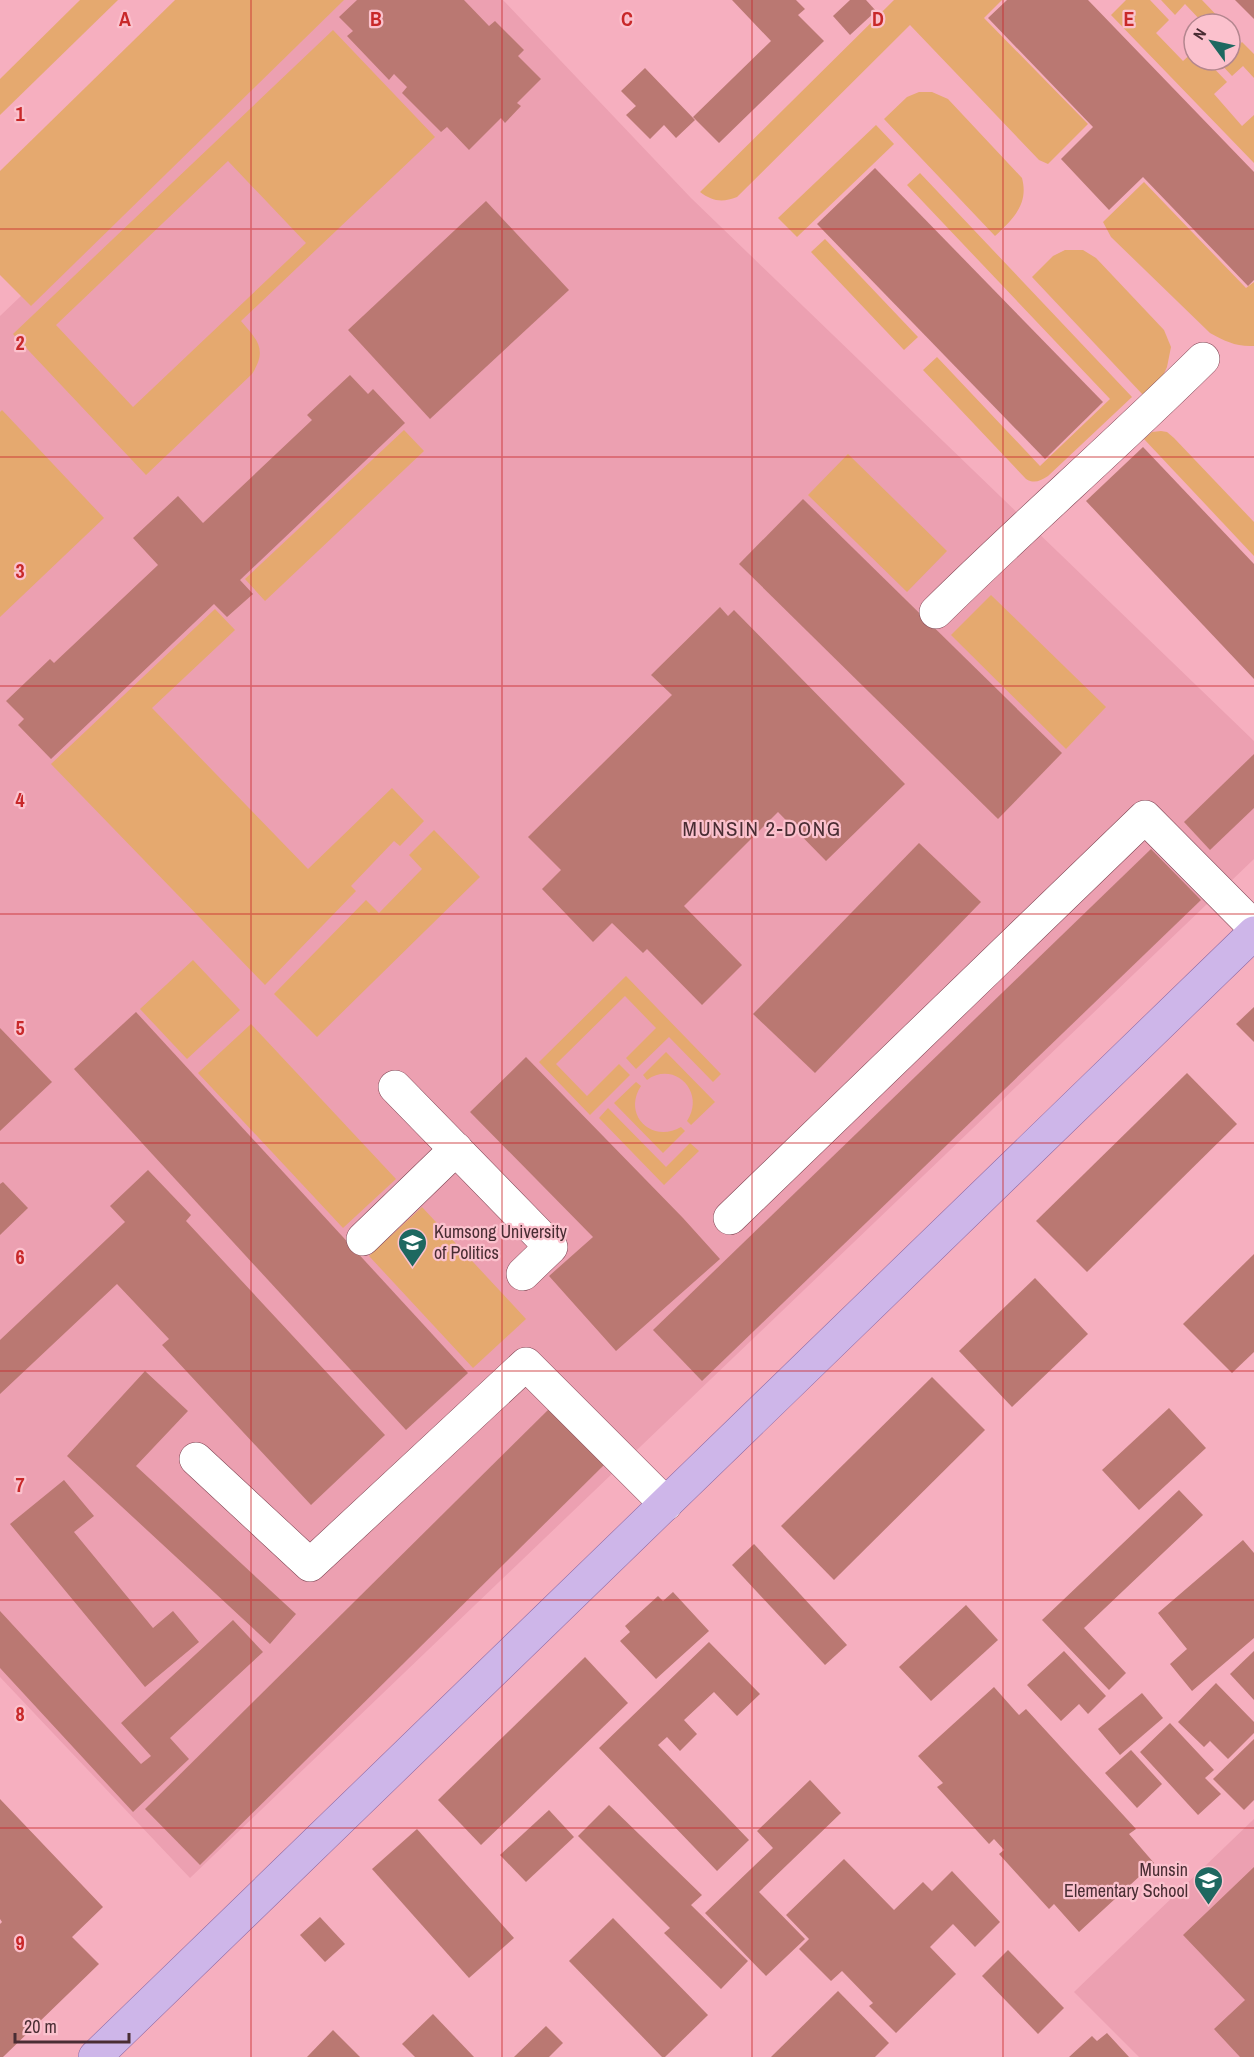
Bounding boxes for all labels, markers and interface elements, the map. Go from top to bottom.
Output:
text: A [119,5,131,32]
text: B [370,5,382,32]
text: C [621,5,633,32]
text: D [872,5,884,32]
text: E [1124,5,1135,32]
north arrow [1182,12,1242,72]
text: N [1188,24,1211,44]
text: 1 [15,100,25,127]
text: 2 [15,329,25,356]
text: 3 [15,557,25,584]
text: 4 [15,786,25,813]
district label: MUNSIN 2-DONG [682,814,842,843]
text: 5 [15,1014,25,1041]
place label: Kumsong University of Politics [434,1219,568,1265]
school or university icon: Kumsong University of Politics [397,1226,429,1268]
text: 6 [15,1243,25,1270]
text: 7 [15,1471,25,1498]
text: 8 [15,1700,25,1727]
place label: Munsin Elementary School [1064,1857,1188,1903]
school or university icon: Munsin Elementary School [1193,1864,1225,1906]
text: 9 [15,1929,25,1956]
scale bar [15,2006,129,2044]
text: 20 m [24,2014,57,2039]

